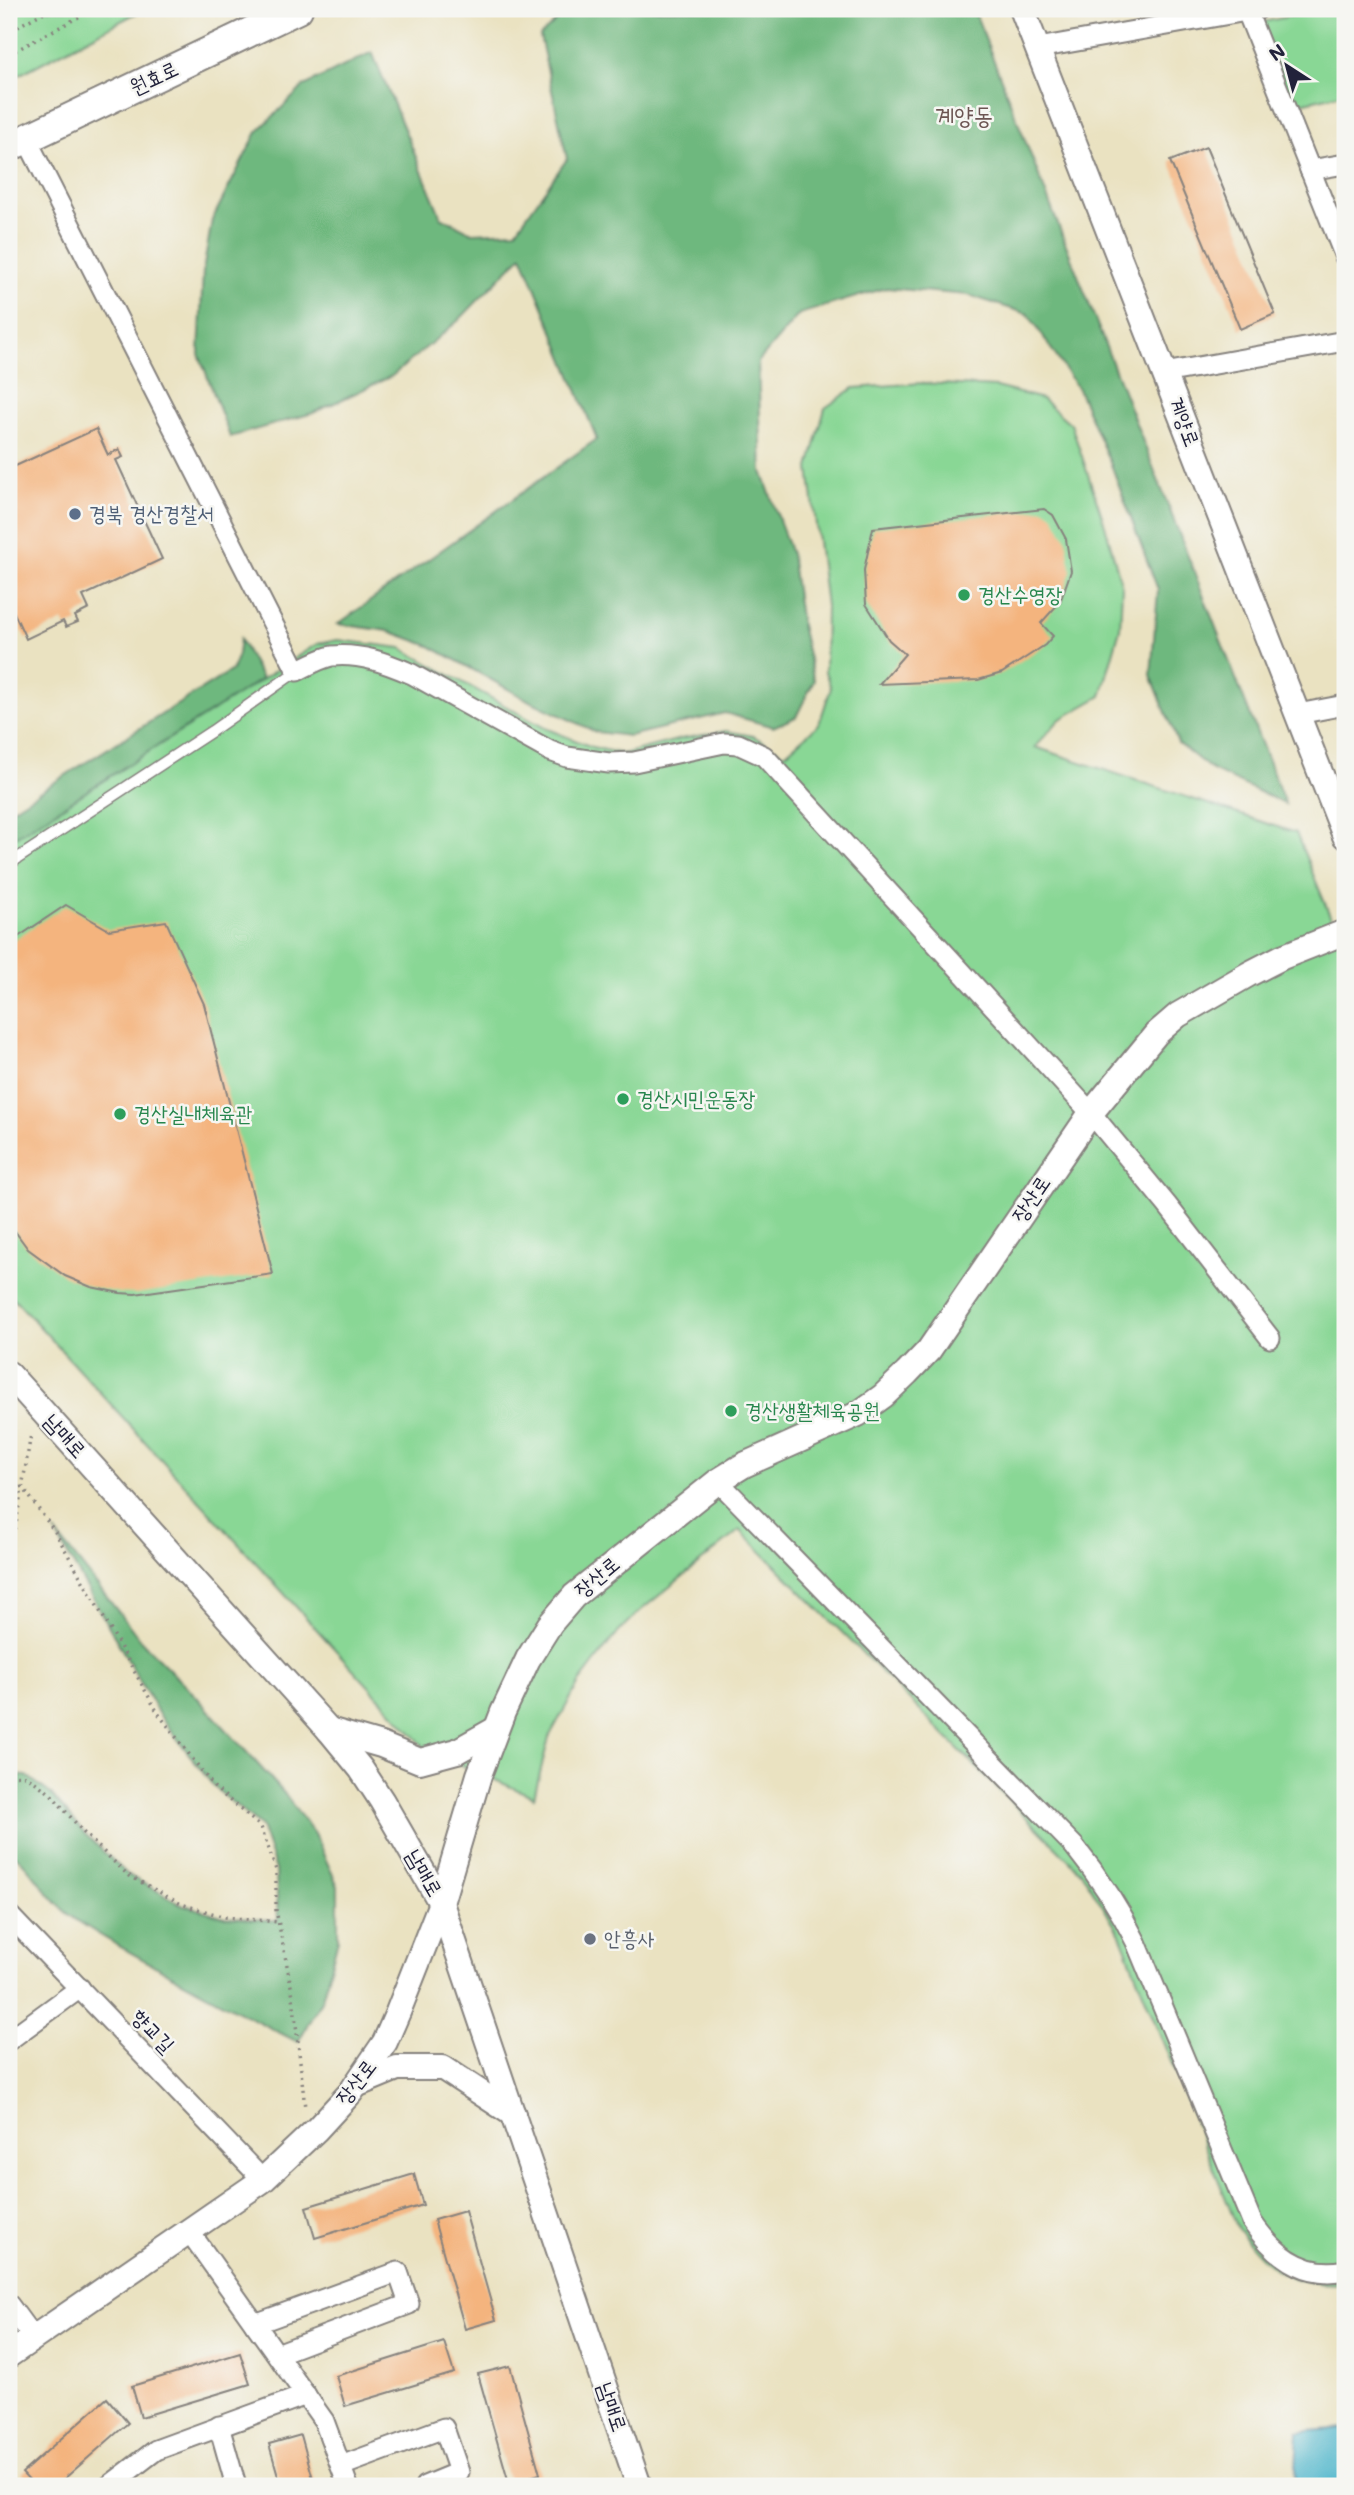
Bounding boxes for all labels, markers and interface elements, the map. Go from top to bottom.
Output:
north arrow [1252,32,1322,102]
text: N [1264,37,1290,66]
street label: 원효로 [125,54,182,100]
district label: 계양동 [935,99,993,130]
street label: 계양로 [1164,393,1207,450]
place label: 경북 경산경찰서 [89,499,214,526]
marker: 경북 경산경찰서 [67,506,83,522]
place label: 경산수영장 [978,580,1063,607]
marker: 경산수영장 [956,587,972,603]
place label: 경산시민운동장 [637,1084,755,1111]
marker: 경산시민운동장 [615,1091,631,1107]
place label: 경산실내체육관 [134,1099,252,1126]
marker: 경산실내체육관 [112,1106,128,1122]
street label: 장산로 [1004,1170,1055,1227]
place label: 경산생활체육공원 [745,1396,880,1423]
marker: 경산생활체육공원 [723,1403,739,1419]
street label: 남매로 [39,1407,93,1463]
street label: 장산로 [568,1549,624,1602]
street label: 남매로 [401,1844,450,1901]
place label: 안흥사 [604,1924,655,1951]
marker: 안흥사 [582,1931,598,1947]
street label: 향교길 [127,2002,181,2058]
street label: 장산로 [329,2053,381,2109]
street label: 남매로 [592,2378,634,2435]

